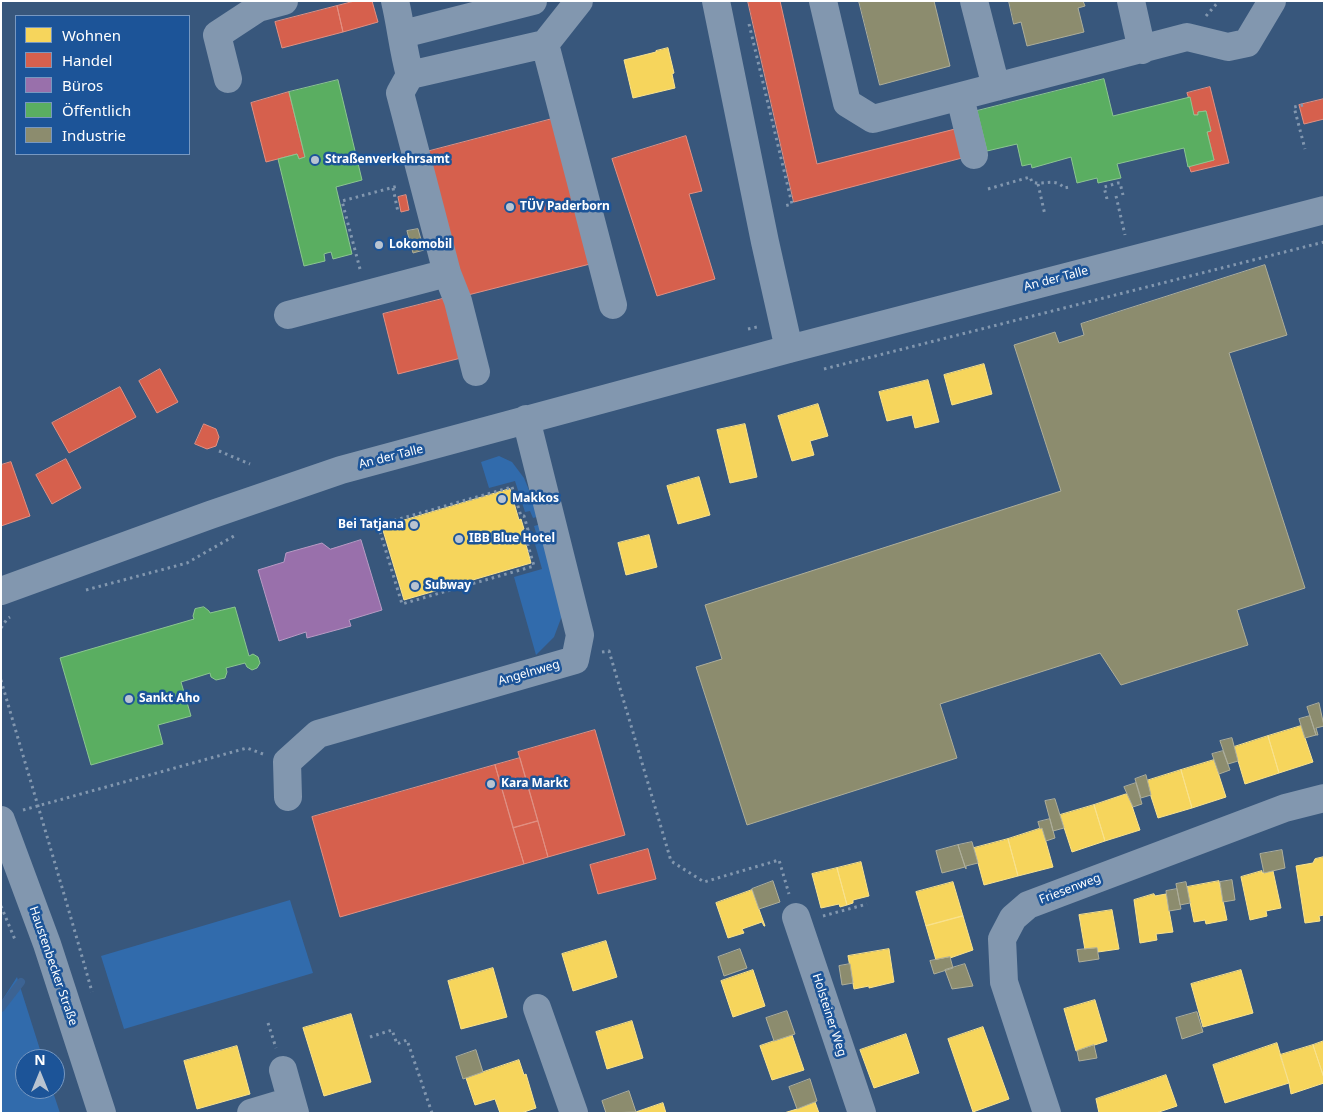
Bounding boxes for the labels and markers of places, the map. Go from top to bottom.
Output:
place label: Straßenverkehrsamt [325,153,450,167]
marker: Straßenverkehrsamt [309,154,321,166]
place label: TÜV Paderborn [520,200,610,214]
marker: TÜV Paderborn [504,201,516,213]
place label: Lokomobil [389,238,452,252]
marker: Lokomobil [373,239,385,251]
place label: Makkos [512,492,559,506]
marker: Makkos [496,493,508,505]
place label: Bei Tatjana [338,518,404,532]
marker: Bei Tatjana [408,519,420,531]
place label: IBB Blue Hotel [469,532,555,546]
marker: IBB Blue Hotel [453,533,465,545]
place label: Subway [425,579,471,593]
marker: Subway [409,580,421,592]
place label: Sankt Aho [139,692,200,706]
marker: Sankt Aho [123,693,135,705]
place label: Kara Markt [501,777,568,791]
marker: Kara Markt [485,778,497,790]

